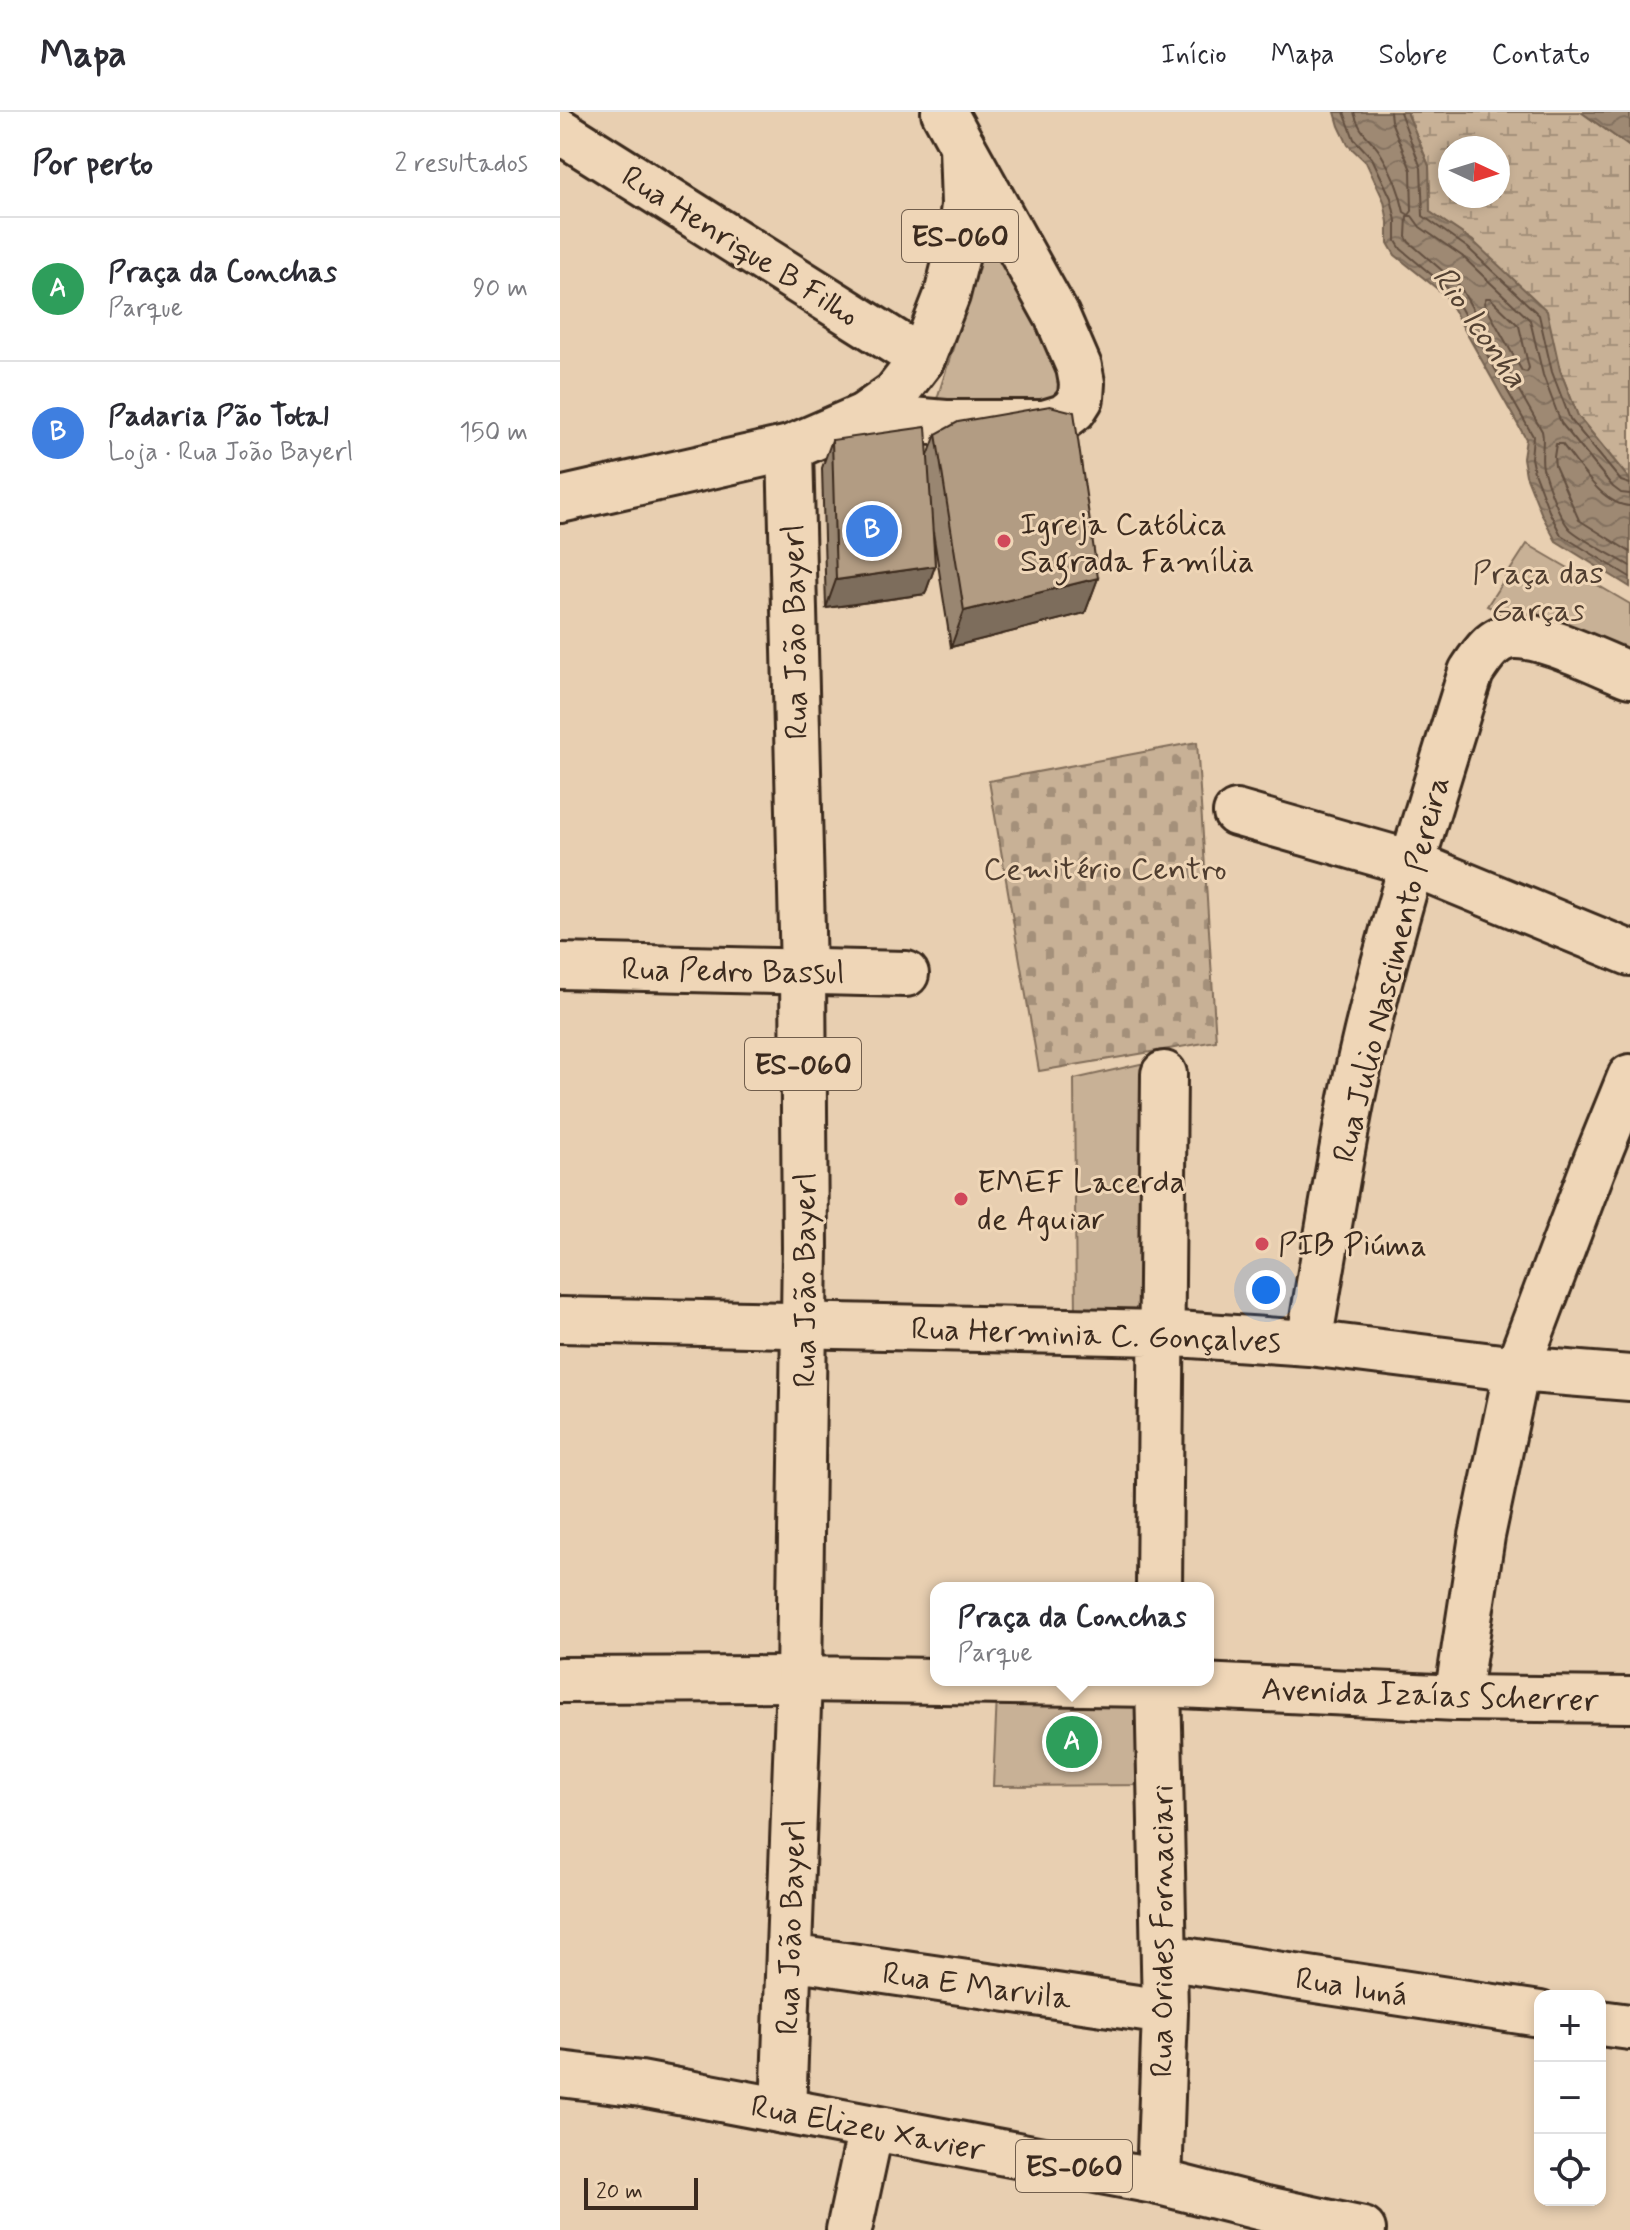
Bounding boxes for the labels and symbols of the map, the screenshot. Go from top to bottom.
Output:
north arrow [1438,136,1510,208]
street label: Rua Henrique B Filho [613,157,867,337]
road number: ES-060 [902,210,1018,262]
water label: Rio Iconha [1421,257,1538,398]
pin: B [846,501,898,561]
place label: Igreja Católica Sagrada Família [1020,504,1254,586]
street label: Rua João Bayerl [773,524,819,740]
marker: Igreja Católica Sagrada Família [995,532,1013,550]
park label: Praça das Garças [1472,553,1604,632]
street label: Rua Julio Nascimento Pereira [1324,772,1460,1167]
park label: Cemitério Centro [983,849,1227,891]
street label: Rua Pedro Bassul [621,949,845,995]
road number: ES-060 [745,1038,861,1090]
place label: EMEF Lacerda de Aguiar [977,1162,1185,1241]
street label: Rua João Bayerl [785,1172,827,1388]
marker: EMEF Lacerda de Aguiar [952,1190,970,1208]
place label: PIB Piúma [1278,1225,1427,1267]
marker: PIB Piúma [1253,1235,1271,1253]
your location [1246,1270,1286,1310]
street label: Rua Herminia C. Gonçalves [910,1309,1282,1363]
street label: Avenida Izaías Scherrer [1261,1669,1599,1723]
pin: A [1046,1712,1098,1772]
street label: Rua Orides Fornaciari [1142,1785,1184,2077]
street label: Rua João Bayerl [767,1819,817,2036]
street label: Rua E Marvila [880,1953,1075,2021]
street label: Rua Iuná [1292,1958,1411,2018]
street label: Rua Elizeu Xavier [747,2086,988,2172]
road number: ES-060 [1016,2140,1132,2192]
scale bar [584,2174,698,2210]

